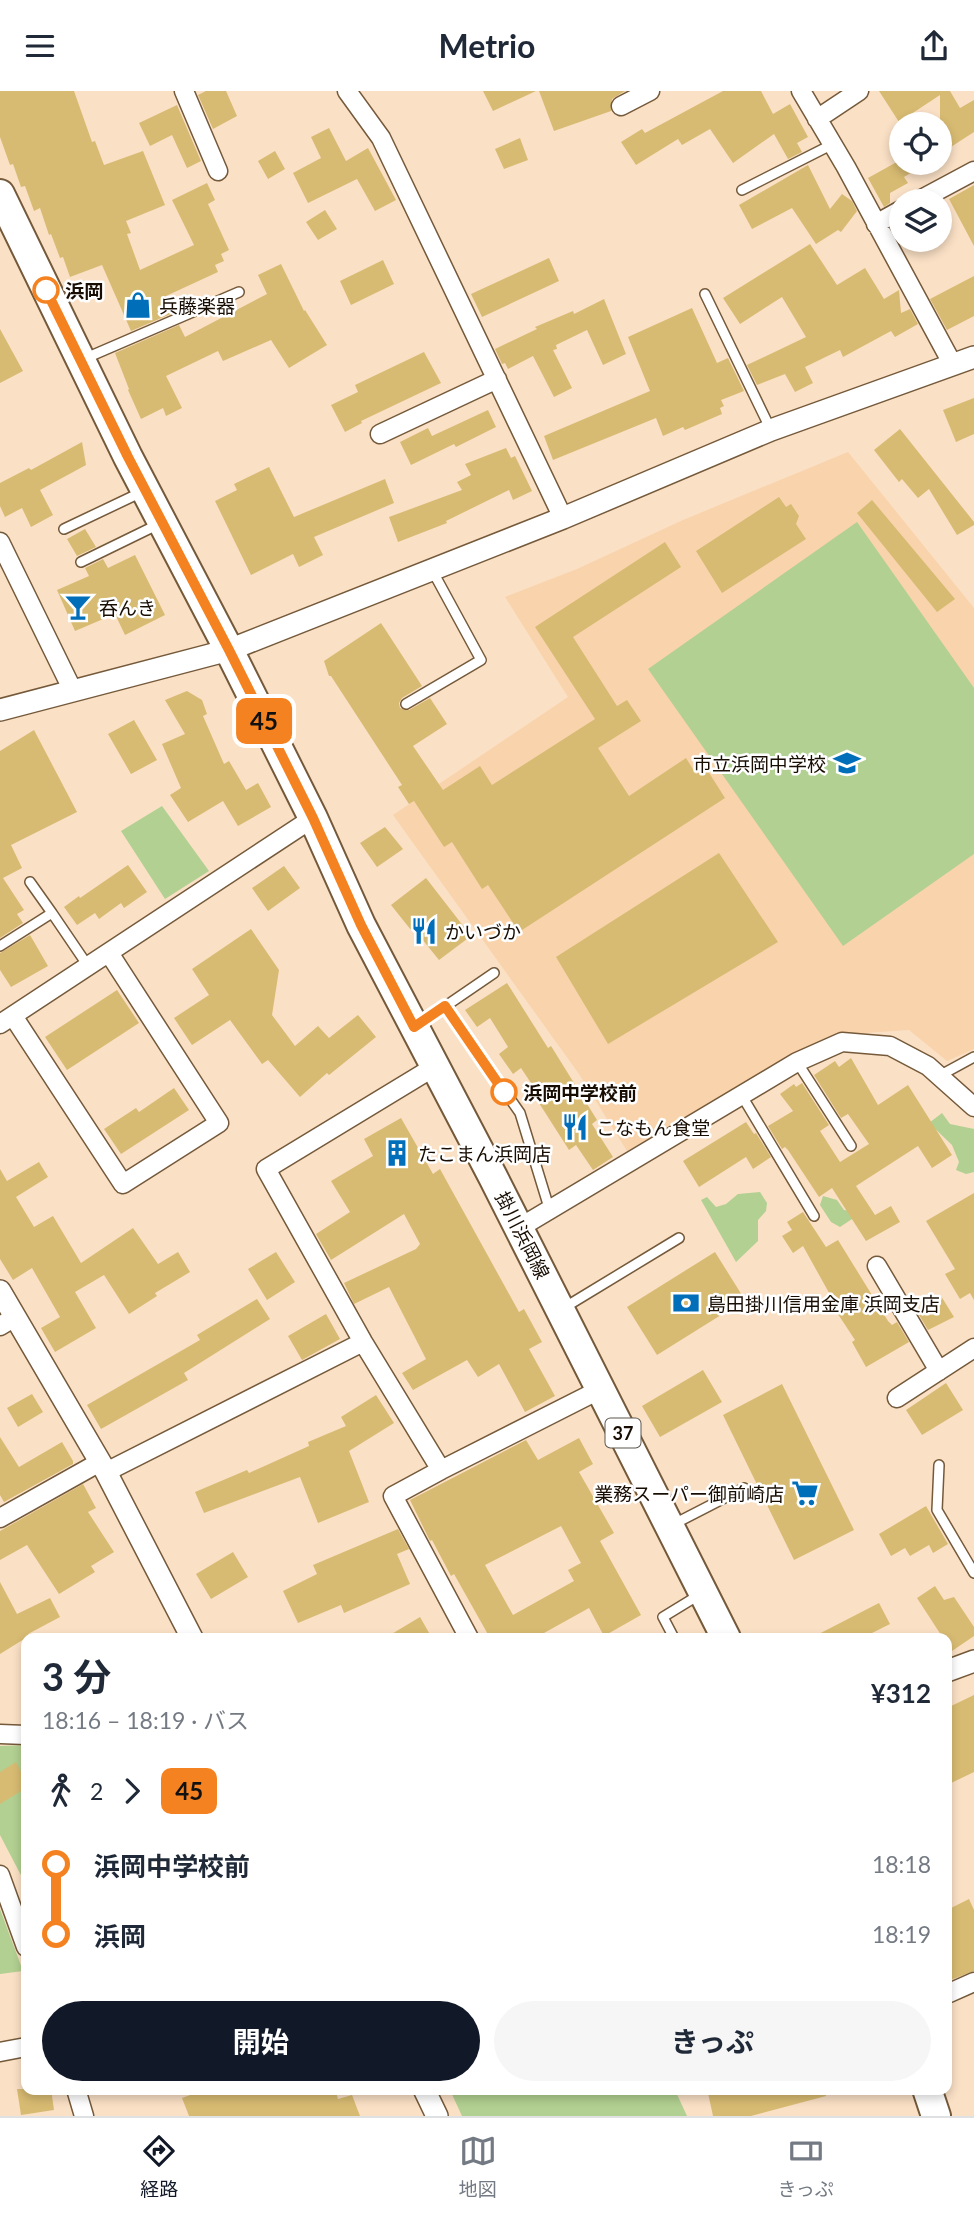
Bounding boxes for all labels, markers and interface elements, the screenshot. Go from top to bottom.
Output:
text: Metrio [438,26,536,65]
icon: menu [21,27,59,65]
icon: share [915,27,953,65]
map controls [889,112,952,252]
button: locate [889,112,952,175]
button: layers [889,189,952,252]
marker: 浜岡 [33,277,59,303]
place label: 浜岡 [65,279,103,302]
shop icon: 兵藤楽器 [123,290,153,320]
place label: 兵藤楽器 [159,294,235,317]
bar icon: 呑んき [63,592,93,622]
place label: 呑んき [99,596,156,619]
line badge: 45 [232,698,296,744]
text: 45 [250,706,278,735]
school or university icon: 市立浜岡中学校 [832,748,862,778]
place label: 市立浜岡中学校 [693,752,826,775]
restaurant icon: かいづか [409,916,439,946]
place label: かいづか [445,920,521,943]
marker: 浜岡中学校前 [491,1079,517,1105]
place label: 浜岡中学校前 [523,1081,637,1104]
restaurant icon: こなもん食堂 [560,1112,590,1142]
place label: こなもん食堂 [596,1116,710,1139]
building icon: たこまん浜岡店 [382,1138,412,1168]
place label: たこまん浜岡店 [418,1142,551,1165]
street label: 掛川浜岡線 [491,1187,555,1283]
bank icon: 島田掛川信用金庫 浜岡支店 [671,1288,701,1318]
place label: 島田掛川信用金庫 浜岡支店 [707,1292,940,1315]
road number: 37 [606,1419,640,1448]
supermarket icon: 業務スーパー御前崎店 [790,1478,820,1508]
place label: 業務スーパー御前崎店 [594,1482,784,1505]
text: 3 分 [42,1653,111,1699]
text: ¥312 [871,1677,931,1709]
text: 18:16 – 18:19 · バス [42,1706,249,1734]
icon: walk [42,1772,80,1810]
icon: forward [113,1772,151,1810]
text: 45 [175,1776,203,1805]
text: 2 [90,1777,103,1805]
text: 浜岡中学校前 [94,1850,250,1882]
text: 18:18 [872,1850,931,1878]
text: 浜岡 [94,1920,146,1952]
text: 18:19 [872,1920,931,1948]
button: 開始 [42,2001,480,2081]
button: きっぷ [494,2001,931,2081]
tab: 経路 [140,2132,178,2201]
tab: 地図 [459,2132,497,2201]
tab: きっぷ [777,2132,834,2201]

